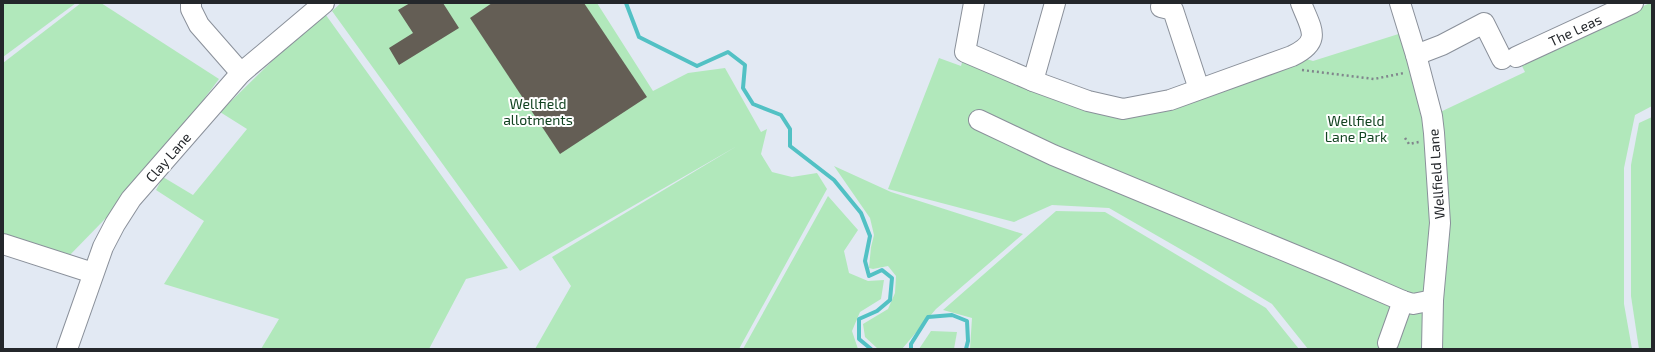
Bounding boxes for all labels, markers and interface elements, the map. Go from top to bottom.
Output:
street label: The Leas [1546,10,1604,50]
park label: Wellfield allotments [503,95,573,128]
park label: Wellfield Lane Park [1325,112,1387,145]
street label: Wellfield Lane [1424,128,1448,220]
street label: Clay Lane [142,129,194,185]

